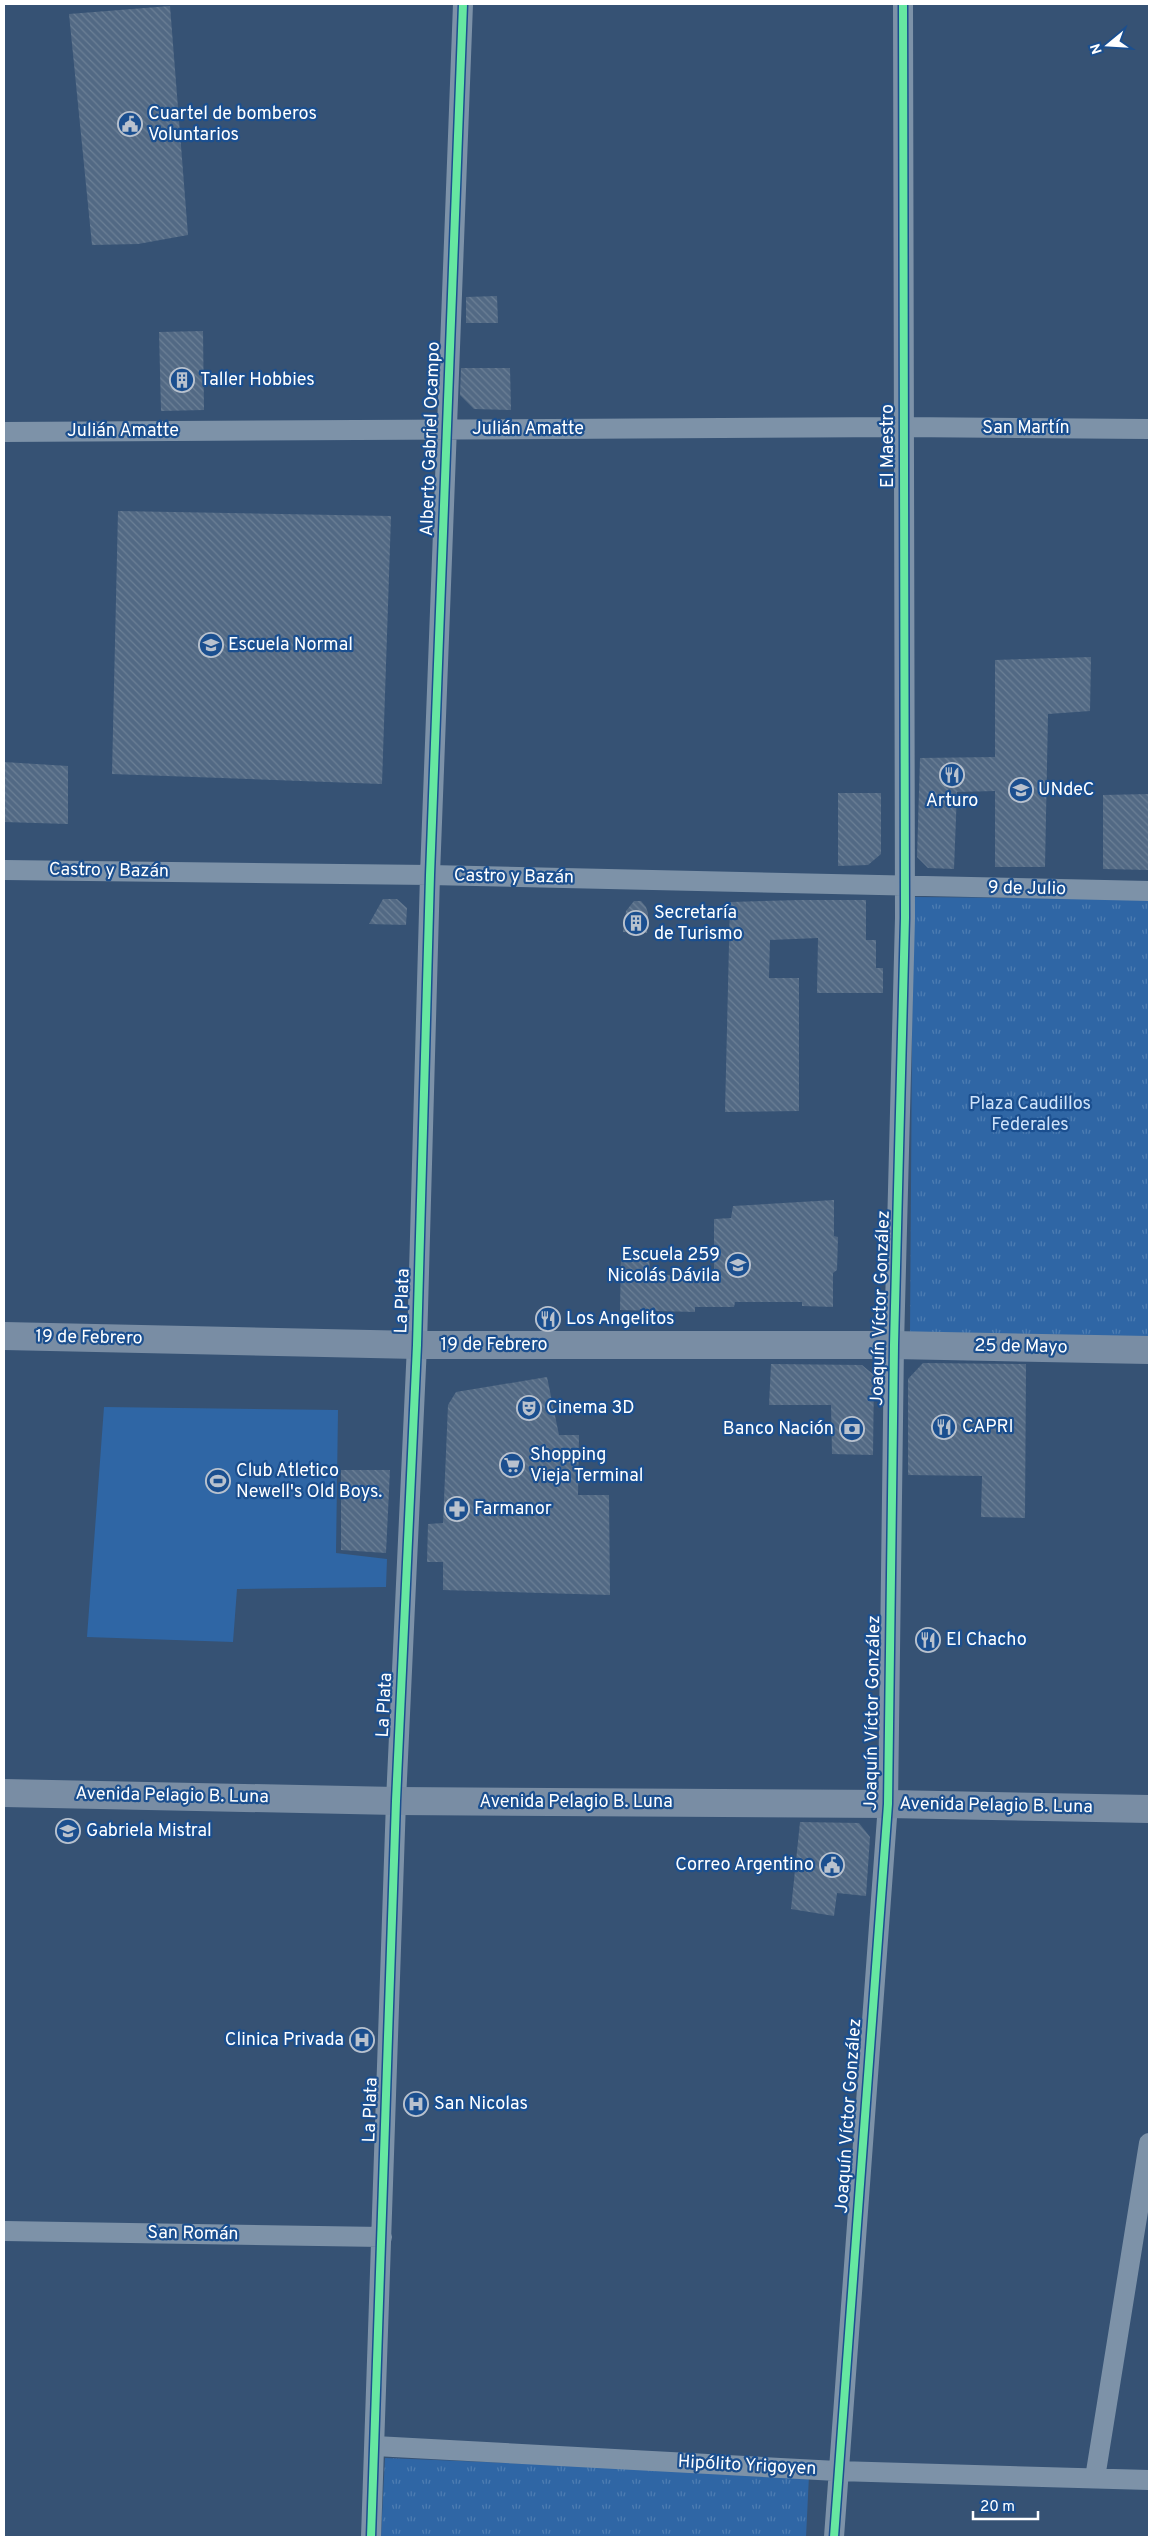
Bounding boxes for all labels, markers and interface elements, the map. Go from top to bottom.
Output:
north arrow [1083,20,1133,70]
text: N [1087,41,1107,56]
place label: Cuartel de bomberos Voluntarios [148,103,317,147]
public building icon: Cuartel de bomberos Voluntarios [117,111,143,137]
street label: Alberto Gabriel Ocampo [416,341,446,537]
building icon: Taller Hobbies [169,367,195,393]
place label: Taller Hobbies [200,369,315,392]
street label: El Maestro [877,404,900,488]
street label: San Martín [982,417,1070,440]
street label: Julián Amatte [472,418,584,441]
street label: Julián Amatte [67,420,179,443]
school or university icon: Escuela Normal [198,632,224,658]
place label: Escuela Normal [228,634,353,657]
restaurant icon: Arturo [939,762,965,788]
school or university icon: UNdeC [1008,777,1034,803]
place label: UNdeC [1038,779,1094,802]
place label: Arturo [926,790,978,813]
street label: Castro y Bazán [49,858,169,884]
street label: Castro y Bazán [454,864,574,890]
street label: 9 de Julio [988,877,1066,901]
place label: Secretaría de Turismo [654,902,743,946]
building icon: Secretaría de Turismo [623,910,649,936]
park label: Plaza Caudillos Federales [969,1093,1091,1137]
street label: Joaquín Víctor González [866,1210,896,1406]
place label: Escuela 259 Nicolás Dávila [607,1244,720,1288]
school or university icon: Escuela 259 Nicolás Dávila [725,1252,751,1278]
street label: La Plata [390,1268,416,1334]
restaurant icon: Los Angelitos [535,1306,561,1332]
place label: Los Angelitos [566,1308,674,1331]
street label: 19 de Febrero [35,1326,143,1350]
street label: 19 de Febrero [440,1334,548,1357]
street label: 25 de Mayo [974,1335,1068,1359]
theatre icon: Cinema 3D [516,1395,542,1421]
place label: Cinema 3D [546,1397,635,1420]
restaurant icon: CAPRI [931,1414,957,1440]
bank icon: Banco Nación [839,1416,865,1442]
place label: CAPRI [962,1416,1014,1439]
place label: Banco Nación [723,1418,834,1441]
place label: Shopping Vieja Terminal [530,1444,643,1488]
supermarket icon: Shopping Vieja Terminal [499,1452,525,1478]
place label: Club Atletico Newell's Old Boys. [236,1460,382,1504]
sports icon: Club Atletico Newell's Old Boys. [205,1468,231,1494]
pharmacy icon: Farmanor [444,1496,470,1522]
place label: Farmanor [474,1498,552,1521]
street label: Joaquín Víctor González [860,1615,886,1811]
restaurant icon: El Chacho [915,1627,941,1653]
place label: El Chacho [946,1629,1027,1652]
street label: La Plata [372,1672,398,1738]
street label: Avenida Pelagio B. Luna [75,1783,269,1809]
street label: Avenida Pelagio B. Luna [479,1791,673,1814]
street label: Avenida Pelagio B. Luna [899,1793,1093,1819]
school or university icon: Gabriela Mistral [55,1818,81,1844]
place label: Gabriela Mistral [86,1820,212,1843]
public building icon: Correo Argentino [819,1852,845,1878]
place label: Correo Argentino [675,1854,814,1877]
street label: Joaquín Víctor González [831,2018,867,2214]
hospital icon: Clinica Privada [349,2027,375,2053]
place label: Clinica Privada [225,2029,344,2052]
street label: La Plata [358,2077,384,2143]
hospital icon: San Nicolas [403,2091,429,2117]
place label: San Nicolas [434,2093,528,2116]
street label: San Román [147,2222,239,2246]
street label: Hipólito Yrigoyen [677,2451,817,2481]
scale bar [973,2488,1038,2520]
text: 20 m [980,2498,1015,2517]

